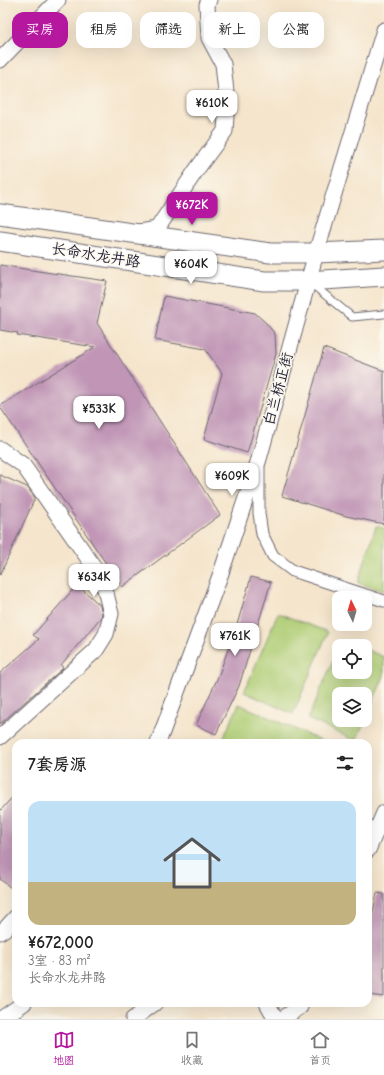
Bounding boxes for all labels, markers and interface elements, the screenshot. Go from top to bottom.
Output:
chip: 买房 [12,12,68,48]
chip: 租房 [76,12,132,48]
chip: 筛选 [140,12,196,48]
chip: 新上 [204,12,260,48]
chip: 公寓 [268,12,324,48]
pin: ¥610K [184,90,240,124]
text: ¥610K [195,95,229,110]
pin: ¥672K [164,192,220,226]
text: ¥672K [176,197,208,212]
street label: 长命水龙井路 [50,239,142,271]
pin: ¥604K [163,251,219,285]
text: ¥604K [174,256,208,271]
street label: 白兰桥正街 [260,350,296,428]
pin: ¥533K [71,396,127,430]
text: ¥533K [82,401,116,416]
pin: ¥609K [204,463,260,497]
text: ¥609K [215,468,249,483]
pin: ¥634K [66,564,122,598]
text: ¥634K [77,569,111,584]
north arrow [332,591,372,631]
map controls [332,591,372,727]
pin: ¥761K [207,623,263,657]
text: ¥761K [220,628,250,643]
button: locate [332,639,372,679]
button: layers [332,687,372,727]
icon: filters [334,752,356,774]
text: 7套房源 [28,755,87,774]
icon: home [156,827,228,899]
text: ¥672,000 [28,933,94,952]
text: 3室 · 83 m² [28,953,90,968]
text: 长命水龙井路 [28,970,106,985]
tab: 地图 [53,1029,75,1067]
tab: 收藏 [181,1029,203,1067]
tab: 首页 [309,1029,331,1067]

